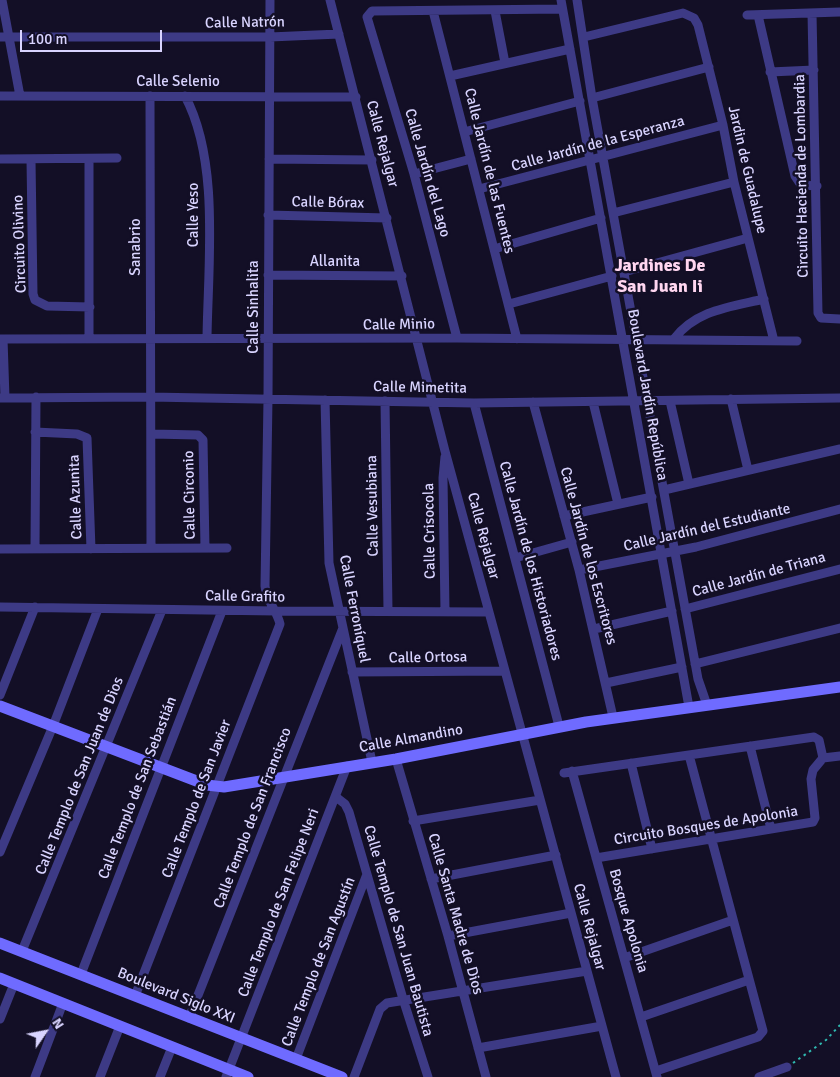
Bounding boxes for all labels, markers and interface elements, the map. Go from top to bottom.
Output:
street label: Calle Natrón [205,13,285,33]
scale bar [22,20,165,52]
text: 100 m [28,30,68,48]
street label: Calle Selenio [136,73,220,91]
street label: Circuito Hacienda de Lombardia [791,74,813,278]
street label: Calle Jardín de las Fuentes [460,86,518,256]
street label: Calle Rejalgar [362,99,402,189]
street label: Jardin de Guadalupe [724,104,770,236]
street label: Calle Jardín del Lago [400,107,454,239]
street label: Calle Jardín de la Esperanza [509,112,687,176]
street label: Calle Yeso [185,183,203,247]
street label: Calle Bórax [292,193,364,213]
street label: Circuito Olivino [9,194,31,294]
street label: Sanabrio [127,218,145,276]
street label: Allanita [310,253,360,271]
district label: Jardines De San Juan Ii [615,255,705,298]
street label: Calle Sinhalita [245,260,263,354]
street label: Boulevard Jardín República [623,308,671,482]
street label: Calle Minio [363,315,435,335]
street label: Calle Mimetita [373,378,467,398]
street label: Calle Circonio [180,450,200,540]
street label: Calle Azunita [66,454,86,540]
street label: Calle Vesubiana [363,455,383,557]
street label: Calle Jardín de los Historiadores [495,459,565,663]
street label: Calle Jardín de los Escritores [556,465,620,647]
street label: Calle Crisocola [420,483,440,579]
street label: Calle Rejalgar [463,491,503,581]
street label: Calle Jardín del Estudiante [622,500,792,556]
street label: Calle Jardín de Triana [690,549,828,601]
street label: Calle Ferroníquel [335,553,373,665]
street label: Calle Grafito [205,587,285,607]
street label: Calle Ortosa [389,648,467,668]
street label: Calle Templo de San Juan de Dios [32,674,128,878]
street label: Calle Templo de San Sebastián [95,694,181,882]
street label: Calle Templo de San Javier [158,717,236,881]
street label: Calle Almandino [358,721,464,757]
street label: Calle Templo de San Francisco [210,725,296,911]
street label: Circuito Bosques de Apolonia [613,803,799,849]
street label: Calle Templo de San Felipe Neri [235,806,323,1000]
street label: Calle Templo de San Juan Bautista [359,823,437,1039]
street label: Calle Santa Madre de Dios [423,831,487,997]
street label: Bosque Apolonia [605,867,651,975]
street label: Calle Templo de San Agustín [278,875,360,1049]
street label: Calle Rejalgar [569,882,609,972]
street label: Boulevard Siglo XXI [115,964,237,1028]
north arrow [20,1007,70,1057]
text: N [48,1015,68,1032]

